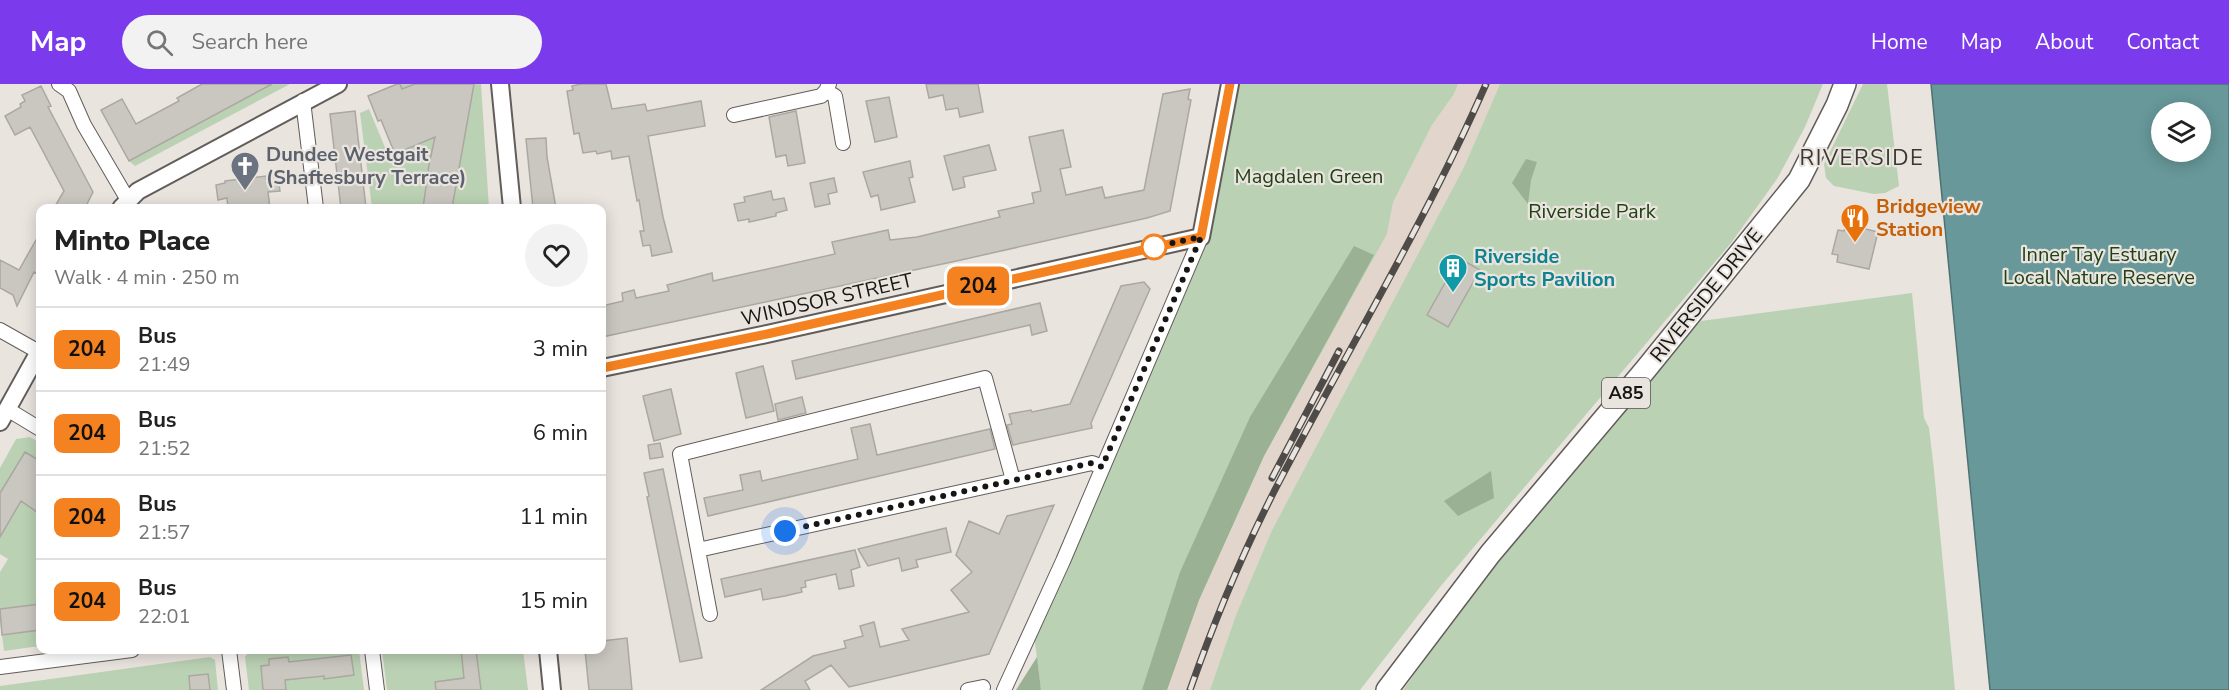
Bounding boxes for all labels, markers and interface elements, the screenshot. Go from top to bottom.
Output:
search box [122,15,542,69]
text: Map [30,23,86,61]
icon: search [143,26,176,59]
text: Search here [191,27,308,57]
text: Home [1871,28,1928,56]
text: Map [1961,28,2002,56]
text: About [2035,28,2093,56]
text: Contact [2126,28,2199,56]
map controls [2151,102,2211,162]
button: layers [2151,102,2211,162]
place label: Dundee Westgait (Shaftesbury Terrace) [266,141,467,191]
district label: RIVERSIDE [1800,143,1924,173]
church icon: Dundee Westgait (Shaftesbury Terrace) [229,150,261,192]
park label: Magdalen Green [1235,163,1383,190]
place label: Bridgeview Station [1876,193,1981,243]
park label: Riverside Park [1528,198,1657,225]
restaurant icon: Bridgeview Station [1839,202,1871,244]
text: Minto Place [54,222,210,260]
street label: RIVERSIDE DRIVE [1644,223,1769,368]
button: heart [525,224,588,287]
unlabelled marker [1141,234,1167,260]
park label: Inner Tay Estuary Local Nature Reserve [2003,241,2195,291]
place label: Riverside Sports Pavilion [1474,243,1615,293]
building icon: Riverside Sports Pavilion [1437,252,1469,294]
text: Walk · 4 min · 250 m [54,264,240,291]
line badge: 204 [944,266,1012,306]
street label: WINDSOR STREET [739,267,916,332]
text: 204 [959,272,997,300]
text: Bus [138,321,177,351]
text: 3 min [533,334,588,364]
text: 204 [68,335,106,363]
text: 21:49 [138,351,191,378]
road number: A85 [1602,378,1650,408]
text: Bus [138,405,177,435]
text: 6 min [533,418,588,448]
text: 204 [68,419,106,447]
text: 21:52 [138,435,191,462]
text: Bus [138,489,177,519]
text: 11 min [520,502,588,532]
text: 204 [68,503,106,531]
your location [770,516,800,546]
text: 21:57 [138,519,191,546]
text: Bus [138,573,177,603]
text: 15 min [520,586,588,616]
text: 204 [68,587,106,615]
text: 22:01 [138,603,191,630]

